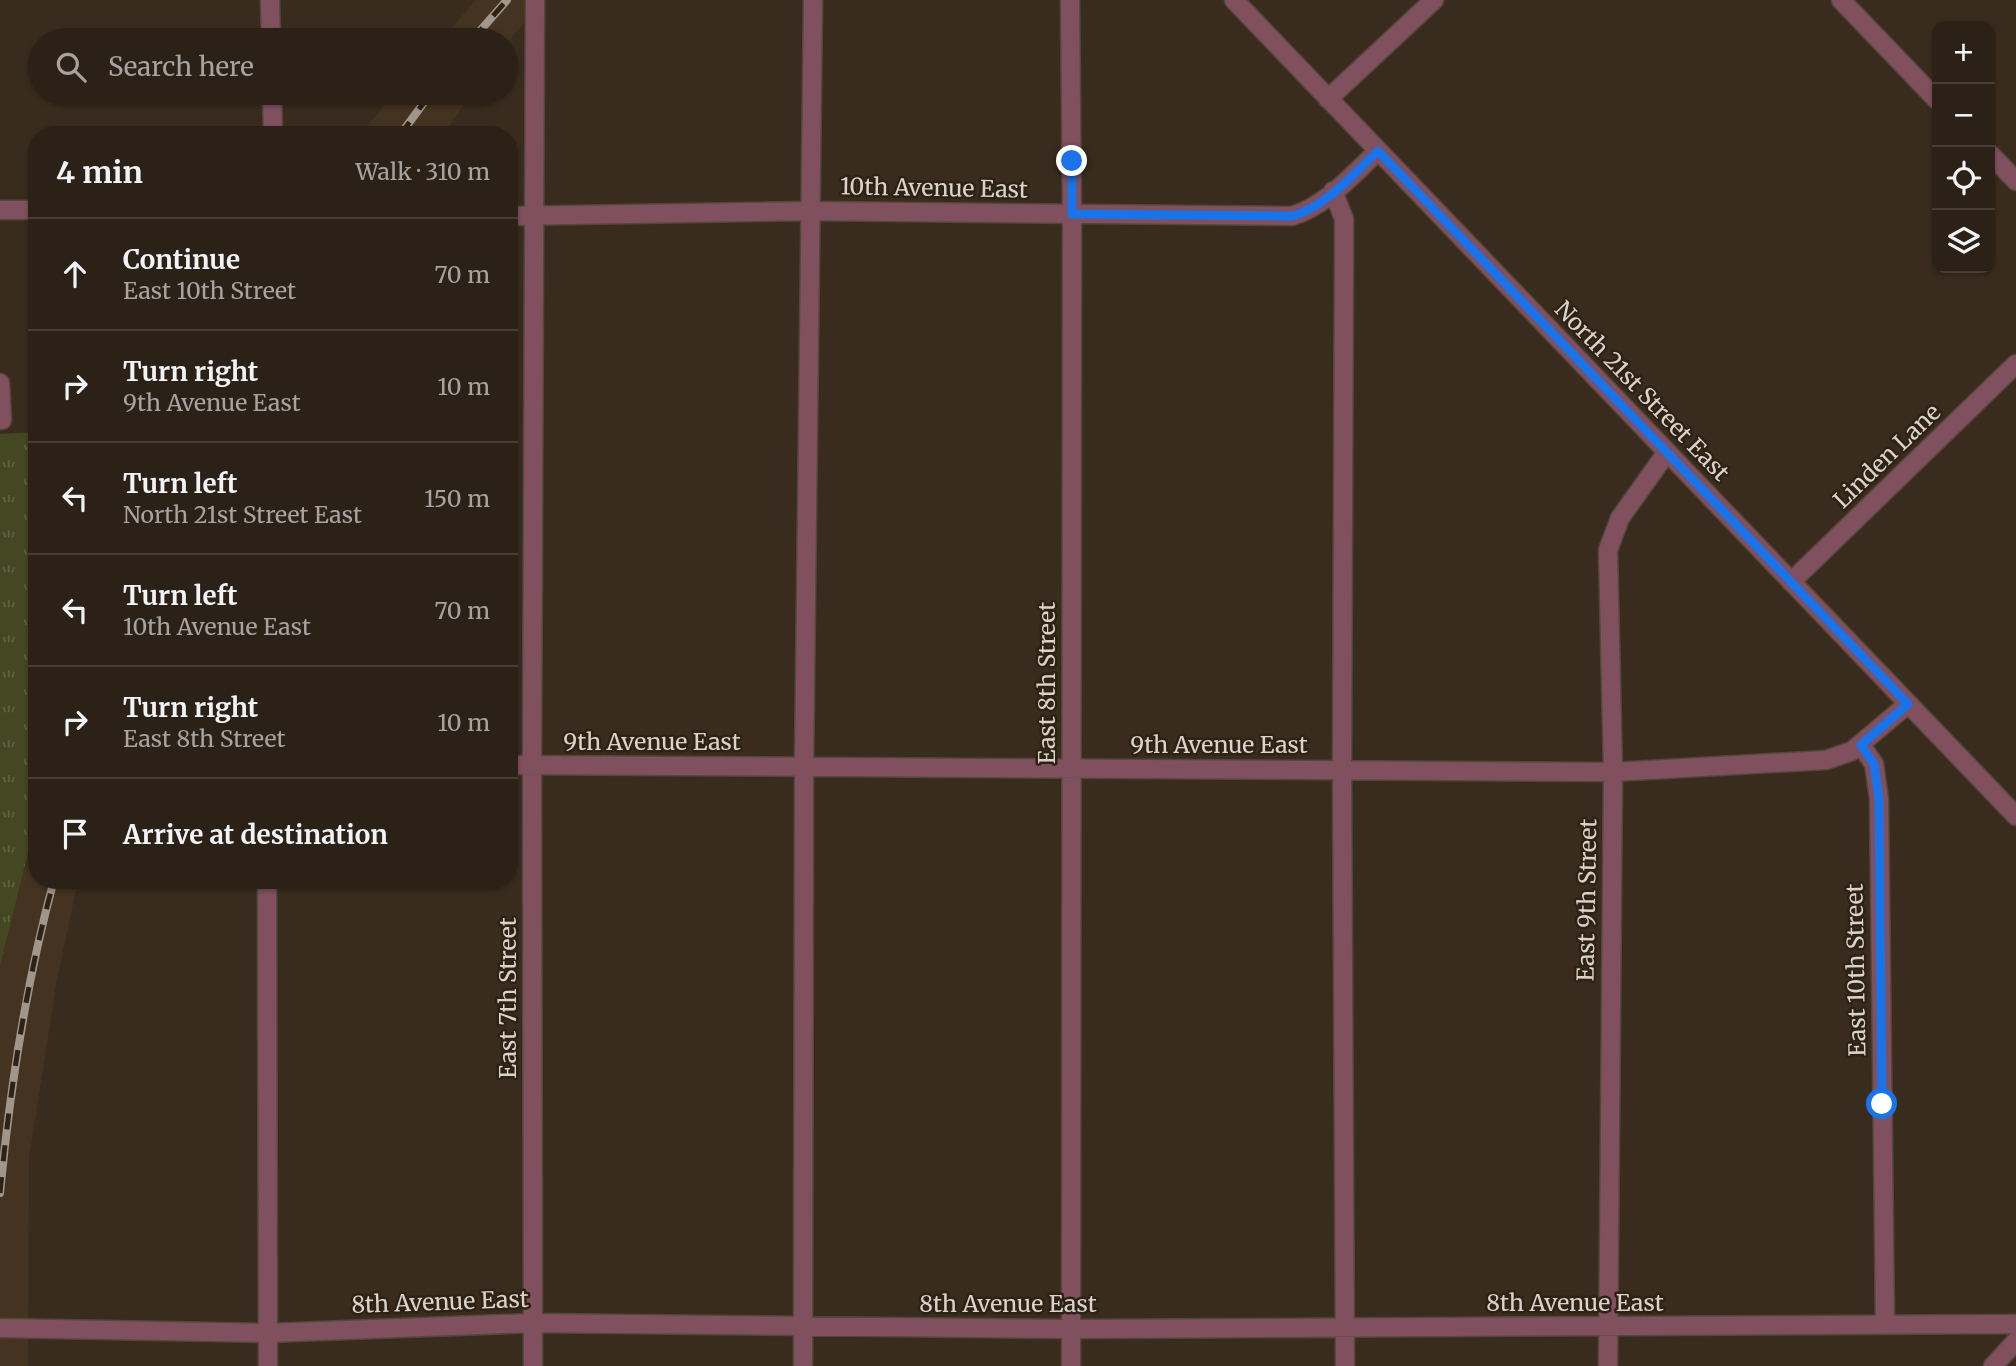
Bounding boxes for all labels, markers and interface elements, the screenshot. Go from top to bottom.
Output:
map controls [1932,21,1995,273]
button: + [1932,21,1995,84]
search box [28,28,518,105]
icon: search [52,48,90,86]
text: Search here [108,50,254,83]
button: − [1932,84,1995,147]
route end [1056,145,1087,176]
button: locate [1932,147,1995,210]
text: 4 min [56,153,143,191]
text: Walk · 310 m [356,157,490,186]
street label: 10th Avenue East [840,171,1028,204]
button: layers [1932,210,1995,273]
text: Continue [123,243,240,276]
icon: ahead [56,255,94,293]
text: 70 m [434,260,490,289]
text: East 10th Street [123,276,296,305]
street label: North 21st Street East [1549,295,1736,487]
text: Turn right [123,355,258,388]
icon: right [56,367,94,405]
text: 10 m [437,372,490,401]
text: 9th Avenue East [123,388,301,417]
street label: Linden Lane [1827,397,1946,514]
text: Turn left [123,467,237,500]
icon: left [56,479,94,517]
text: 150 m [424,484,490,513]
text: North 21st Street East [123,500,362,529]
text: Turn left [123,579,237,612]
icon: left [56,591,94,629]
text: 70 m [434,596,490,625]
street label: East 8th Street [1032,602,1061,764]
text: 10th Avenue East [123,612,311,641]
text: Turn right [123,691,258,724]
icon: right [56,703,94,741]
text: 10 m [437,708,490,737]
text: East 8th Street [123,724,285,753]
street label: 9th Avenue East [563,727,741,756]
street label: 9th Avenue East [1130,730,1308,759]
icon: arrive [56,815,94,853]
text: Arrive at destination [123,818,388,851]
street label: East 9th Street [1571,818,1602,982]
street label: East 10th Street [1839,883,1872,1057]
street label: East 7th Street [493,917,522,1079]
route start [1866,1088,1897,1119]
street label: 8th Avenue East [351,1284,529,1319]
street label: 8th Avenue East [1486,1288,1664,1317]
street label: 8th Avenue East [919,1289,1097,1318]

